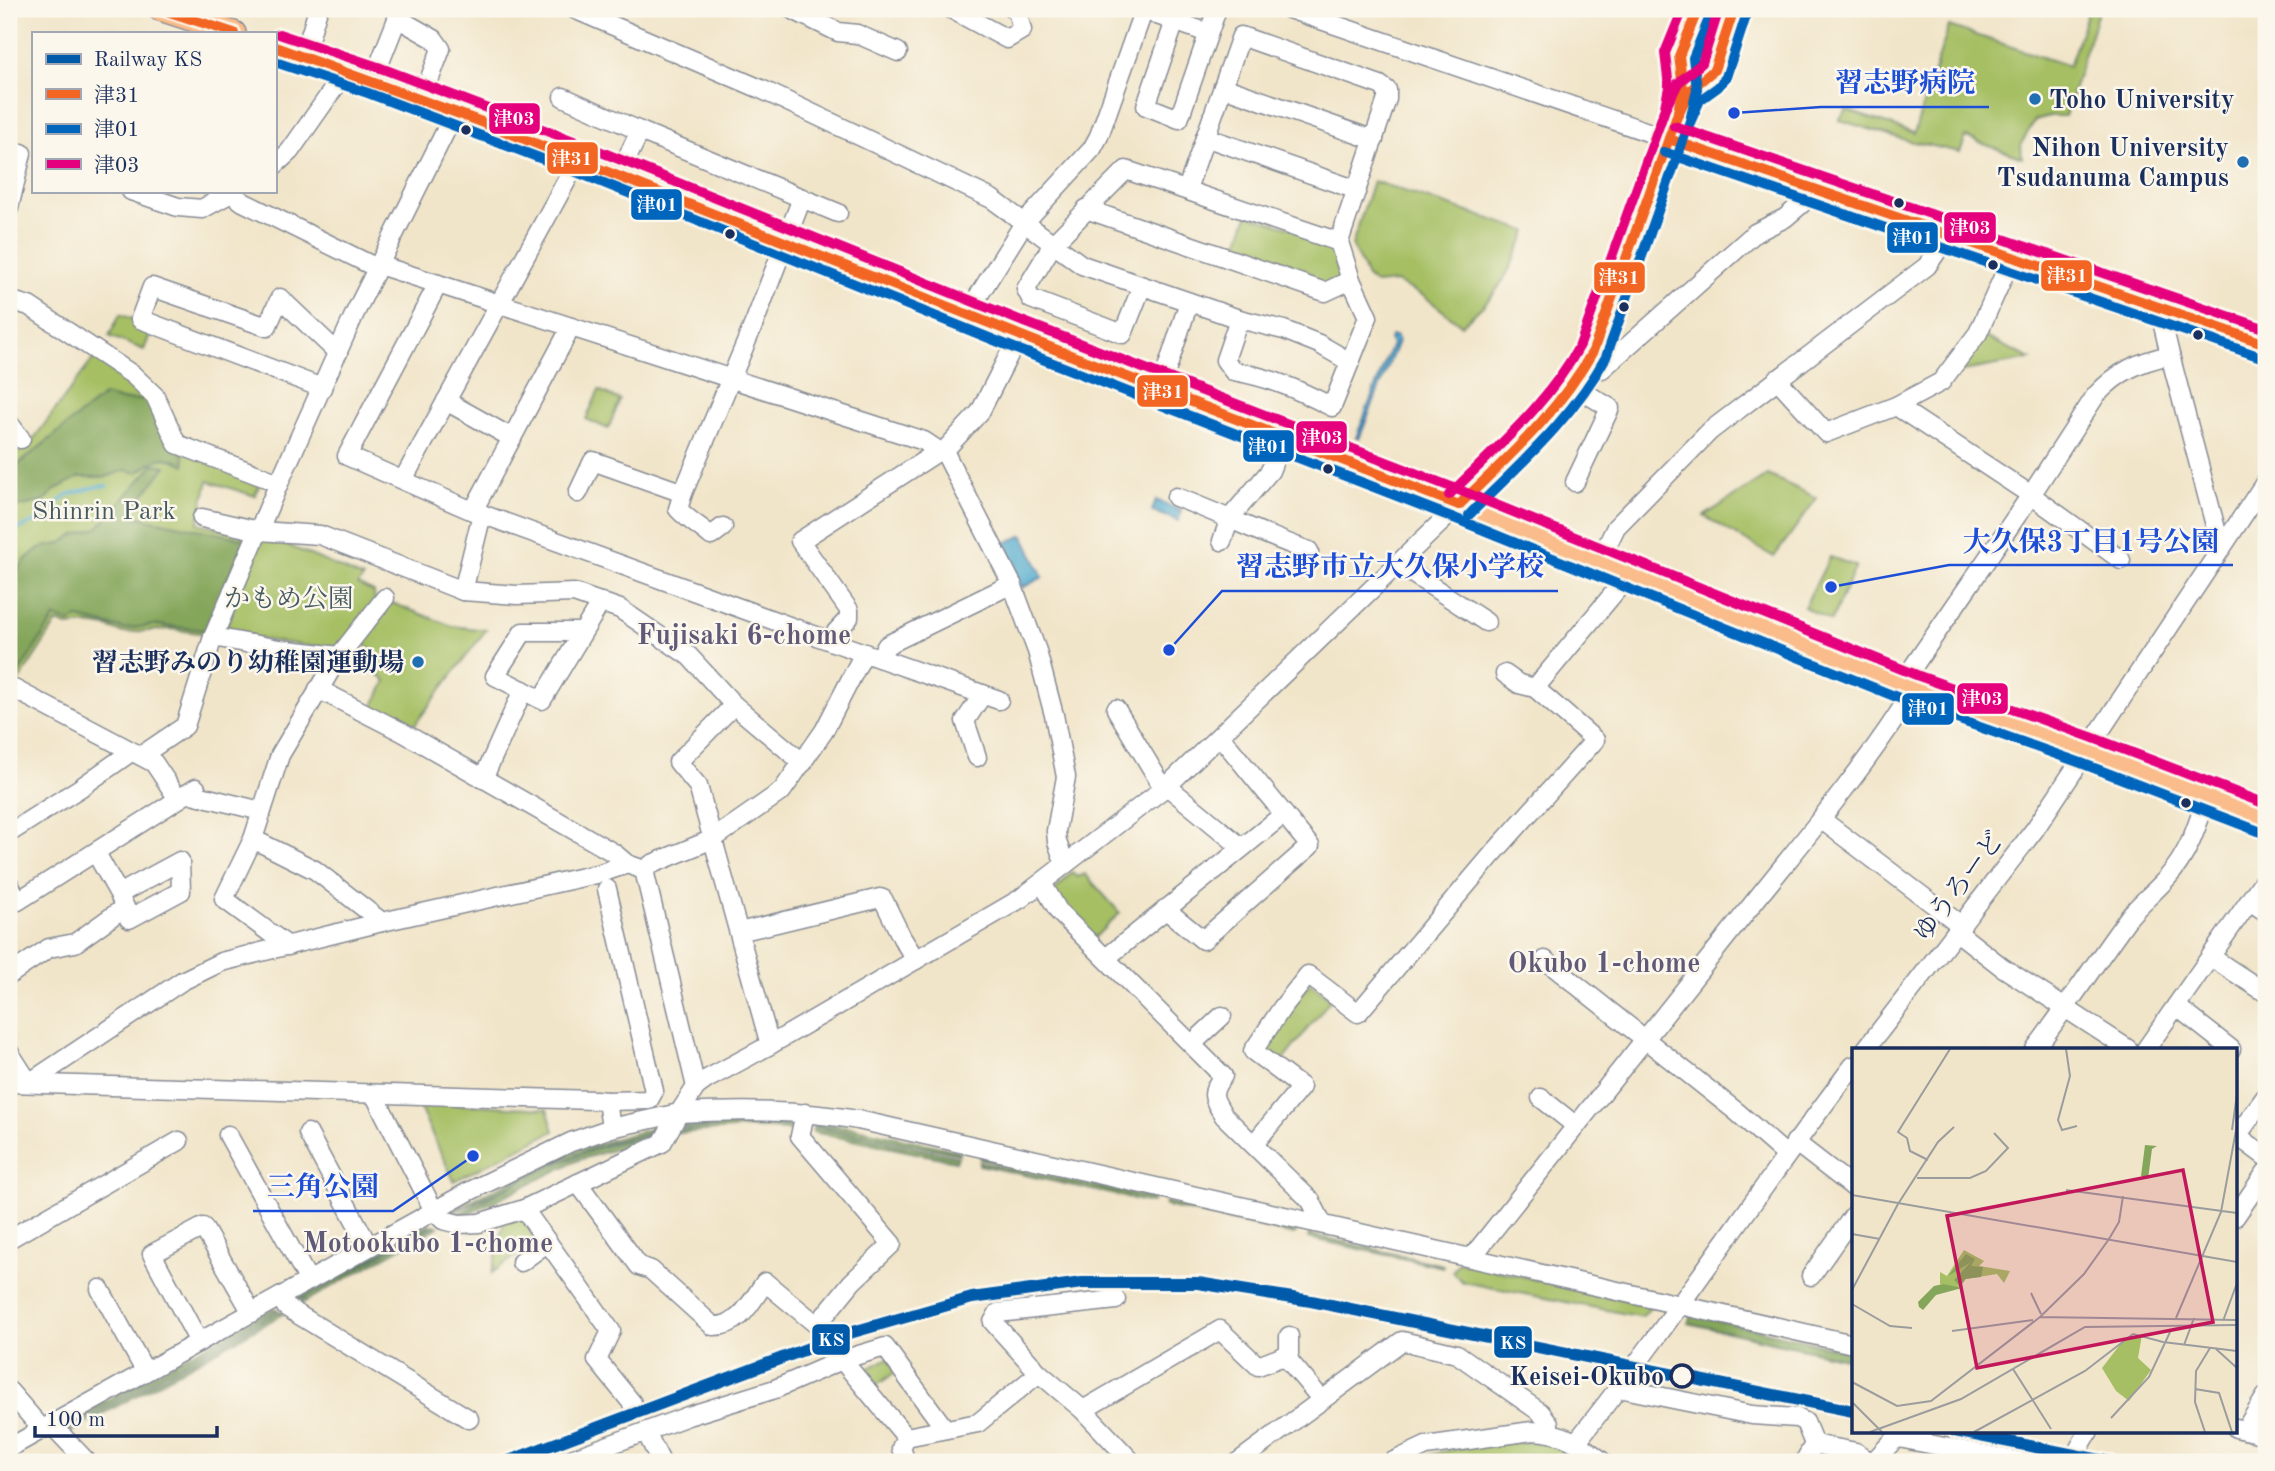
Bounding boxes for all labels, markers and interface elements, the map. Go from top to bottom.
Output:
legend [32,32,276,192]
text: Railway KS [94,50,202,71]
callout: 習志野病院 [1821,58,1989,107]
text: 習志野病院 [1835,68,1975,99]
text: 津31 [94,84,139,107]
place label: Toho University [2049,88,2235,114]
marker: Toho University [2027,91,2043,107]
line badge: 津03 [488,102,541,135]
text: 津03 [493,108,535,130]
text: 津01 [94,118,139,141]
unlabelled marker [459,123,473,137]
place label: Nihon University Tsudanuma Campus [1997,136,2229,192]
line badge: 津31 [546,141,599,175]
text: 津31 [551,148,593,170]
text: 津03 [94,154,139,177]
marker: Nihon University Tsudanuma Campus [2235,154,2251,170]
line badge: 津01 [630,188,683,221]
text: 津01 [636,194,678,216]
unlabelled marker [1892,196,1906,210]
line badge: 津03 [1943,211,1997,244]
text: 津03 [1949,217,1991,239]
line badge: 津01 [1886,221,1939,254]
unlabelled marker [723,227,737,241]
text: 津01 [1892,227,1934,249]
unlabelled marker [1986,258,2000,272]
line badge: 津31 [2040,259,2093,292]
line badge: 津31 [1593,261,1646,294]
text: 津31 [2046,265,2088,287]
text: 津31 [1598,267,1640,289]
unlabelled marker [1617,300,1631,314]
unlabelled marker [2191,328,2205,342]
line badge: 津31 [1136,374,1189,408]
text: 津31 [1142,381,1184,403]
line badge: 津03 [1295,420,1348,454]
text: 津03 [1301,427,1343,449]
line badge: 津01 [1242,429,1295,463]
text: 津01 [1247,436,1289,458]
unlabelled marker [1321,462,1335,476]
park label: Shinrin Park [32,499,176,525]
callout: 大久保3丁目1号公園 [1949,516,2233,565]
text: 大久保3丁目1号公園 [1963,527,2219,558]
callout: 習志野市立大久保小学校 [1222,542,1558,591]
text: 習志野市立大久保小学校 [1236,552,1544,583]
park label: かもめ公園 [224,585,354,613]
district label: Fujisaki 6-chome [637,623,851,651]
place label: 習志野みのり幼稚園運動場 [92,648,404,677]
marker: 習志野みのり幼稚園運動場 [410,654,426,670]
line badge: 津03 [1956,682,2009,715]
text: 津03 [1961,688,2003,710]
line badge: 津01 [1901,692,1955,726]
text: 津01 [1907,698,1949,720]
unlabelled marker [2179,796,2193,810]
street label: ゆうろーど [1908,826,2009,947]
district label: Okubo 1-chome [1508,951,1700,979]
inset map [1852,1048,2236,1432]
callout: 三角公園 [253,1162,393,1211]
text: 三角公園 [267,1172,379,1203]
district label: Motookubo 1-chome [303,1231,553,1259]
line badge: KS [811,1323,851,1356]
line badge: KS [1493,1325,1533,1359]
text: KS [818,1332,844,1351]
text: KS [1500,1335,1526,1354]
marker: Keisei-Okubo [1670,1364,1694,1388]
place label: Keisei-Okubo [1509,1365,1664,1391]
scale bar [35,1394,217,1438]
text: 100 m [46,1410,105,1431]

